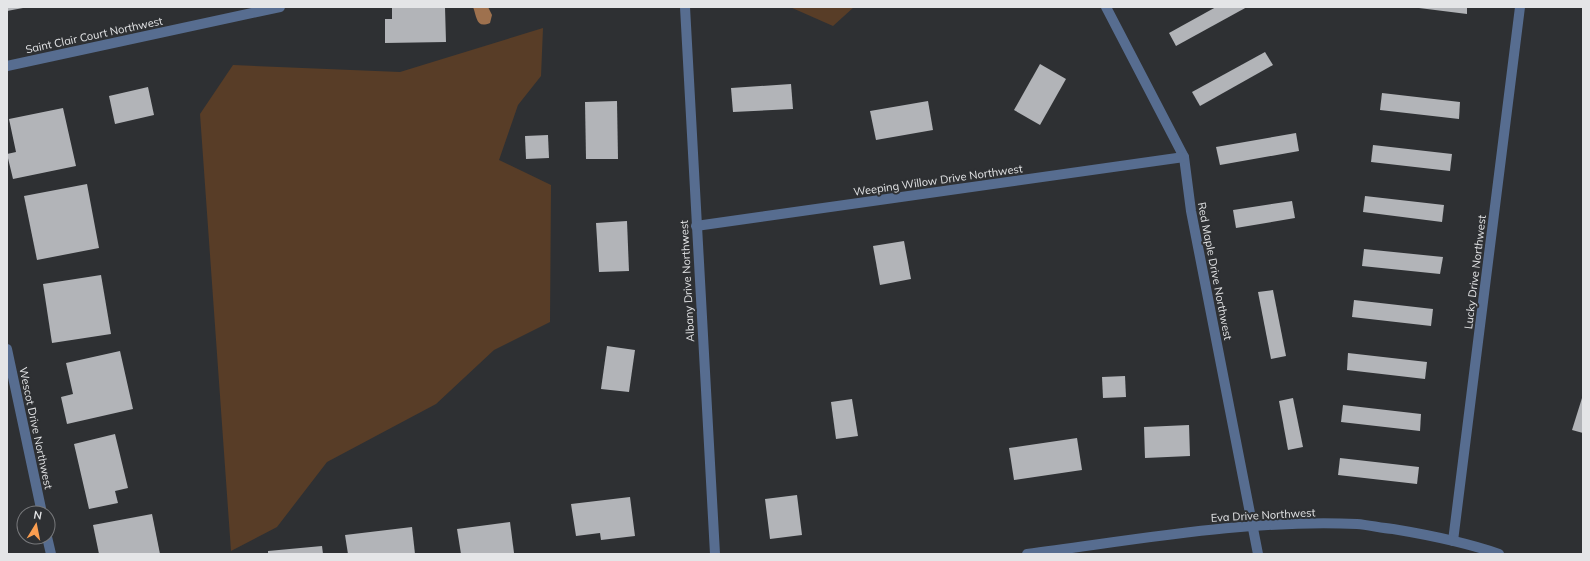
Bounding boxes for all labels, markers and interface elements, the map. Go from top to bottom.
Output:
street label: Saint Clair Court Northwest [24,14,164,56]
street label: Weeping Willow Drive Northwest [853,161,1024,199]
street label: Red Maple Drive Northwest [1195,201,1235,341]
street label: Lucky Drive Northwest [1461,214,1489,330]
street label: Albany Drive Northwest [677,219,697,342]
street label: Wescot Drive Northwest [16,366,56,490]
north arrow [16,505,56,545]
street label: Eva Drive Northwest [1210,505,1316,525]
text: N [32,508,43,523]

